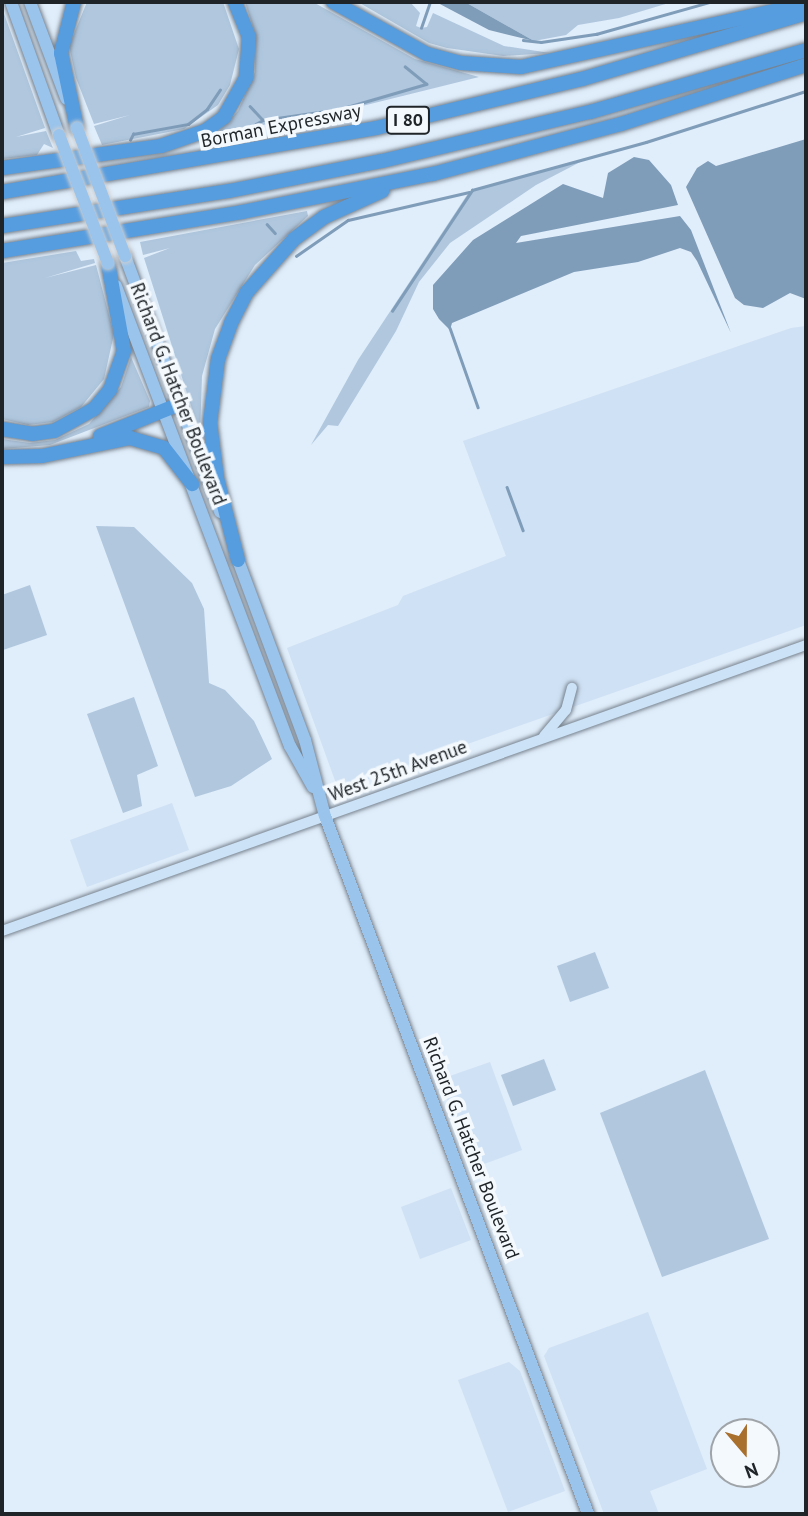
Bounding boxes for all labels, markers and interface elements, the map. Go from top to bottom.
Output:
street label: Borman Expressway [199,99,363,153]
road number: I 80 [385,106,431,134]
street label: Richard G. Hatcher Boulevard [125,279,231,509]
street label: West 25th Avenue [325,735,471,807]
street label: Richard G. Hatcher Boulevard [418,1033,524,1263]
north arrow [710,1418,780,1488]
text: N [742,1457,761,1484]

